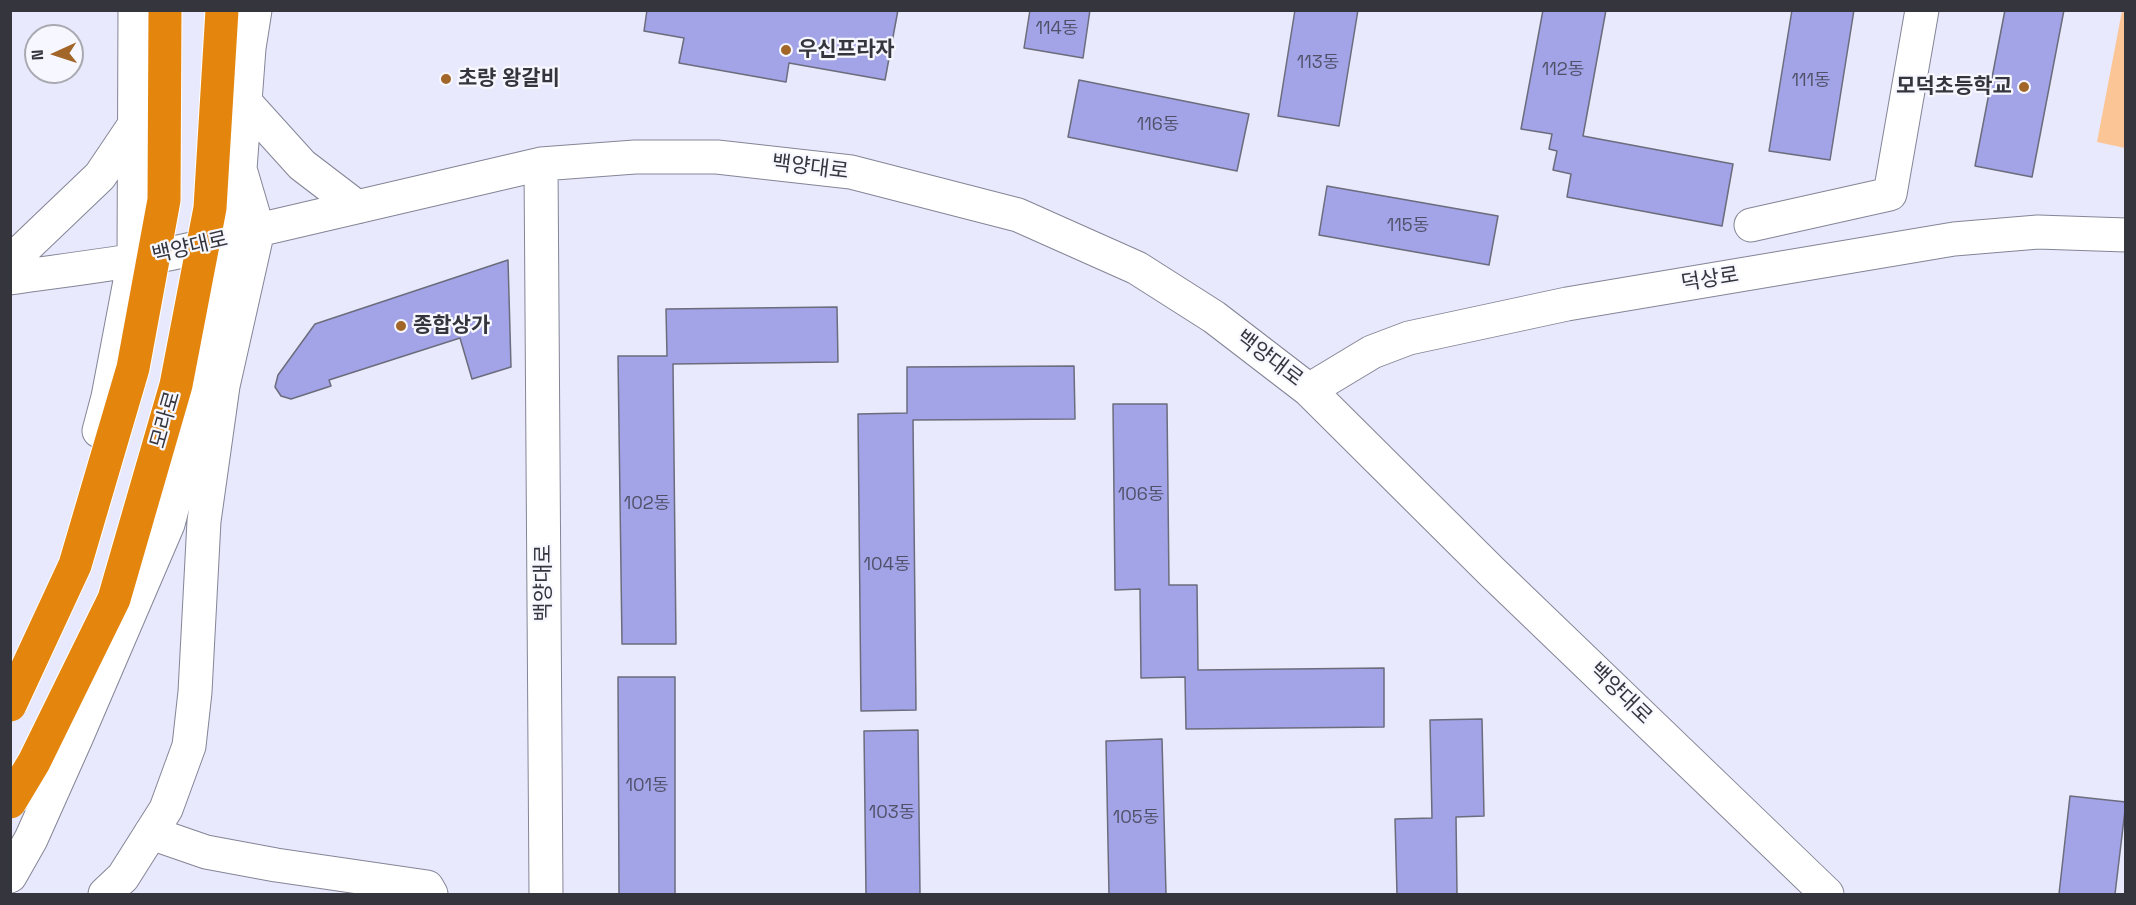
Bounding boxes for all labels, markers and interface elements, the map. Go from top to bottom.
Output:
house number: 114동 [1036,18,1078,40]
north arrow [24,24,84,84]
place label: 우신프라자 [798,37,895,63]
marker: 우신프라자 [779,43,793,57]
text: N [27,49,48,61]
house number: 113동 [1297,52,1339,74]
house number: 112동 [1542,59,1584,81]
place label: 초량 왕갈비 [458,66,560,92]
house number: 111동 [1791,70,1831,92]
marker: 초량 왕갈비 [439,72,453,86]
place label: 모덕초등학교 [1896,74,2012,100]
marker: 모덕초등학교 [2017,80,2031,94]
house number: 116동 [1137,114,1179,136]
street label: 백양대로 [770,151,850,185]
house number: 115동 [1387,215,1429,237]
street label: 백양대로 [150,227,230,269]
street label: 덕상로 [1679,263,1741,297]
place label: 종합상가 [413,313,490,339]
marker: 종합상가 [394,319,408,333]
street label: 백양대로 [1231,326,1307,392]
street label: 모라로 [146,389,186,451]
house number: 106동 [1118,484,1164,506]
house number: 102동 [624,493,670,515]
street label: 백양대로 [531,544,557,622]
house number: 104동 [864,554,910,576]
street label: 백양대로 [1583,658,1657,730]
house number: 101동 [625,775,669,797]
house number: 103동 [869,802,915,824]
house number: 105동 [1113,807,1159,829]

